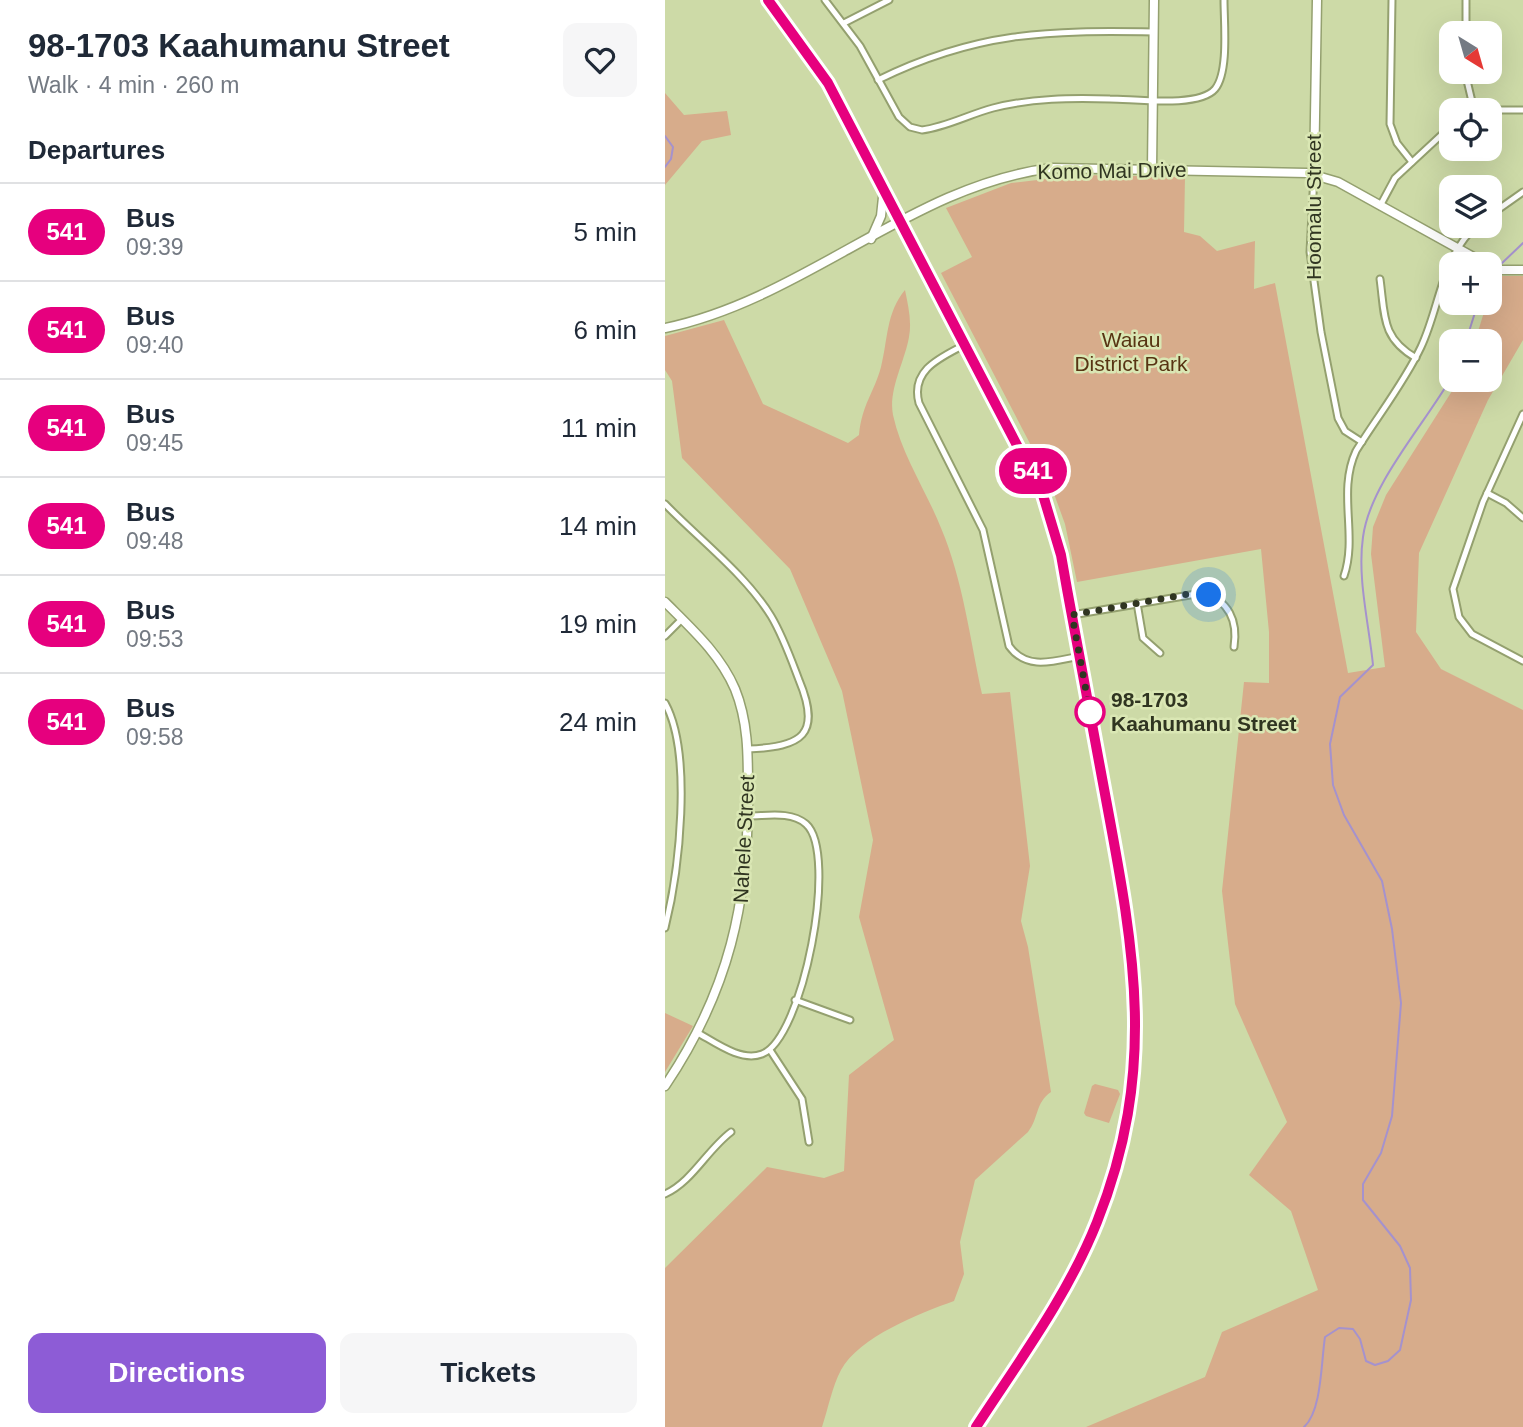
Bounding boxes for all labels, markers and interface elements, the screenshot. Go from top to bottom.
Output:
north arrow [1439,21,1501,84]
map controls [1439,21,1502,392]
button: heart [563,23,637,97]
text: 98-1703 Kaahumanu Street [28,27,450,64]
text: Walk · 4 min · 260 m [28,72,239,98]
button: locate [1439,98,1502,161]
street label: Hoomalu Street [1302,134,1325,280]
text: Departures [28,135,165,165]
street label: Komo Mai Drive [1037,158,1187,183]
button: layers [1439,175,1502,238]
text: Bus [126,203,175,233]
text: 5 min [573,217,637,247]
text: 541 [46,218,87,245]
text: 09:39 [126,234,184,260]
button: + [1439,252,1502,315]
text: Bus [126,301,175,331]
text: 6 min [573,315,637,345]
text: 541 [46,316,87,343]
park label: Waiau District Park [1074,328,1188,375]
button: − [1439,329,1502,392]
text: 09:40 [126,332,184,358]
text: Bus [126,399,175,429]
text: 11 min [561,413,637,443]
text: 541 [46,414,87,441]
text: 09:45 [126,430,184,456]
line badge: 541 [993,448,1073,494]
text: 541 [1013,457,1053,484]
text: Bus [126,497,175,527]
text: 14 min [559,511,637,541]
text: 541 [46,512,87,539]
text: 09:48 [126,528,184,554]
your location [1191,577,1226,612]
text: Bus [126,595,175,625]
text: 19 min [559,609,637,639]
text: 541 [46,610,87,637]
text: 09:53 [126,626,184,652]
place label: 98-1703 Kaahumanu Street [1111,688,1297,735]
text: Bus [126,693,175,723]
marker: 98-1703 Kaahumanu Street [1075,697,1105,727]
text: 24 min [559,707,637,737]
text: 541 [46,708,87,735]
text: 09:58 [126,724,184,750]
street label: Nahele Street [729,774,758,904]
button: Directions [28,1333,326,1413]
button: Tickets [340,1333,637,1413]

